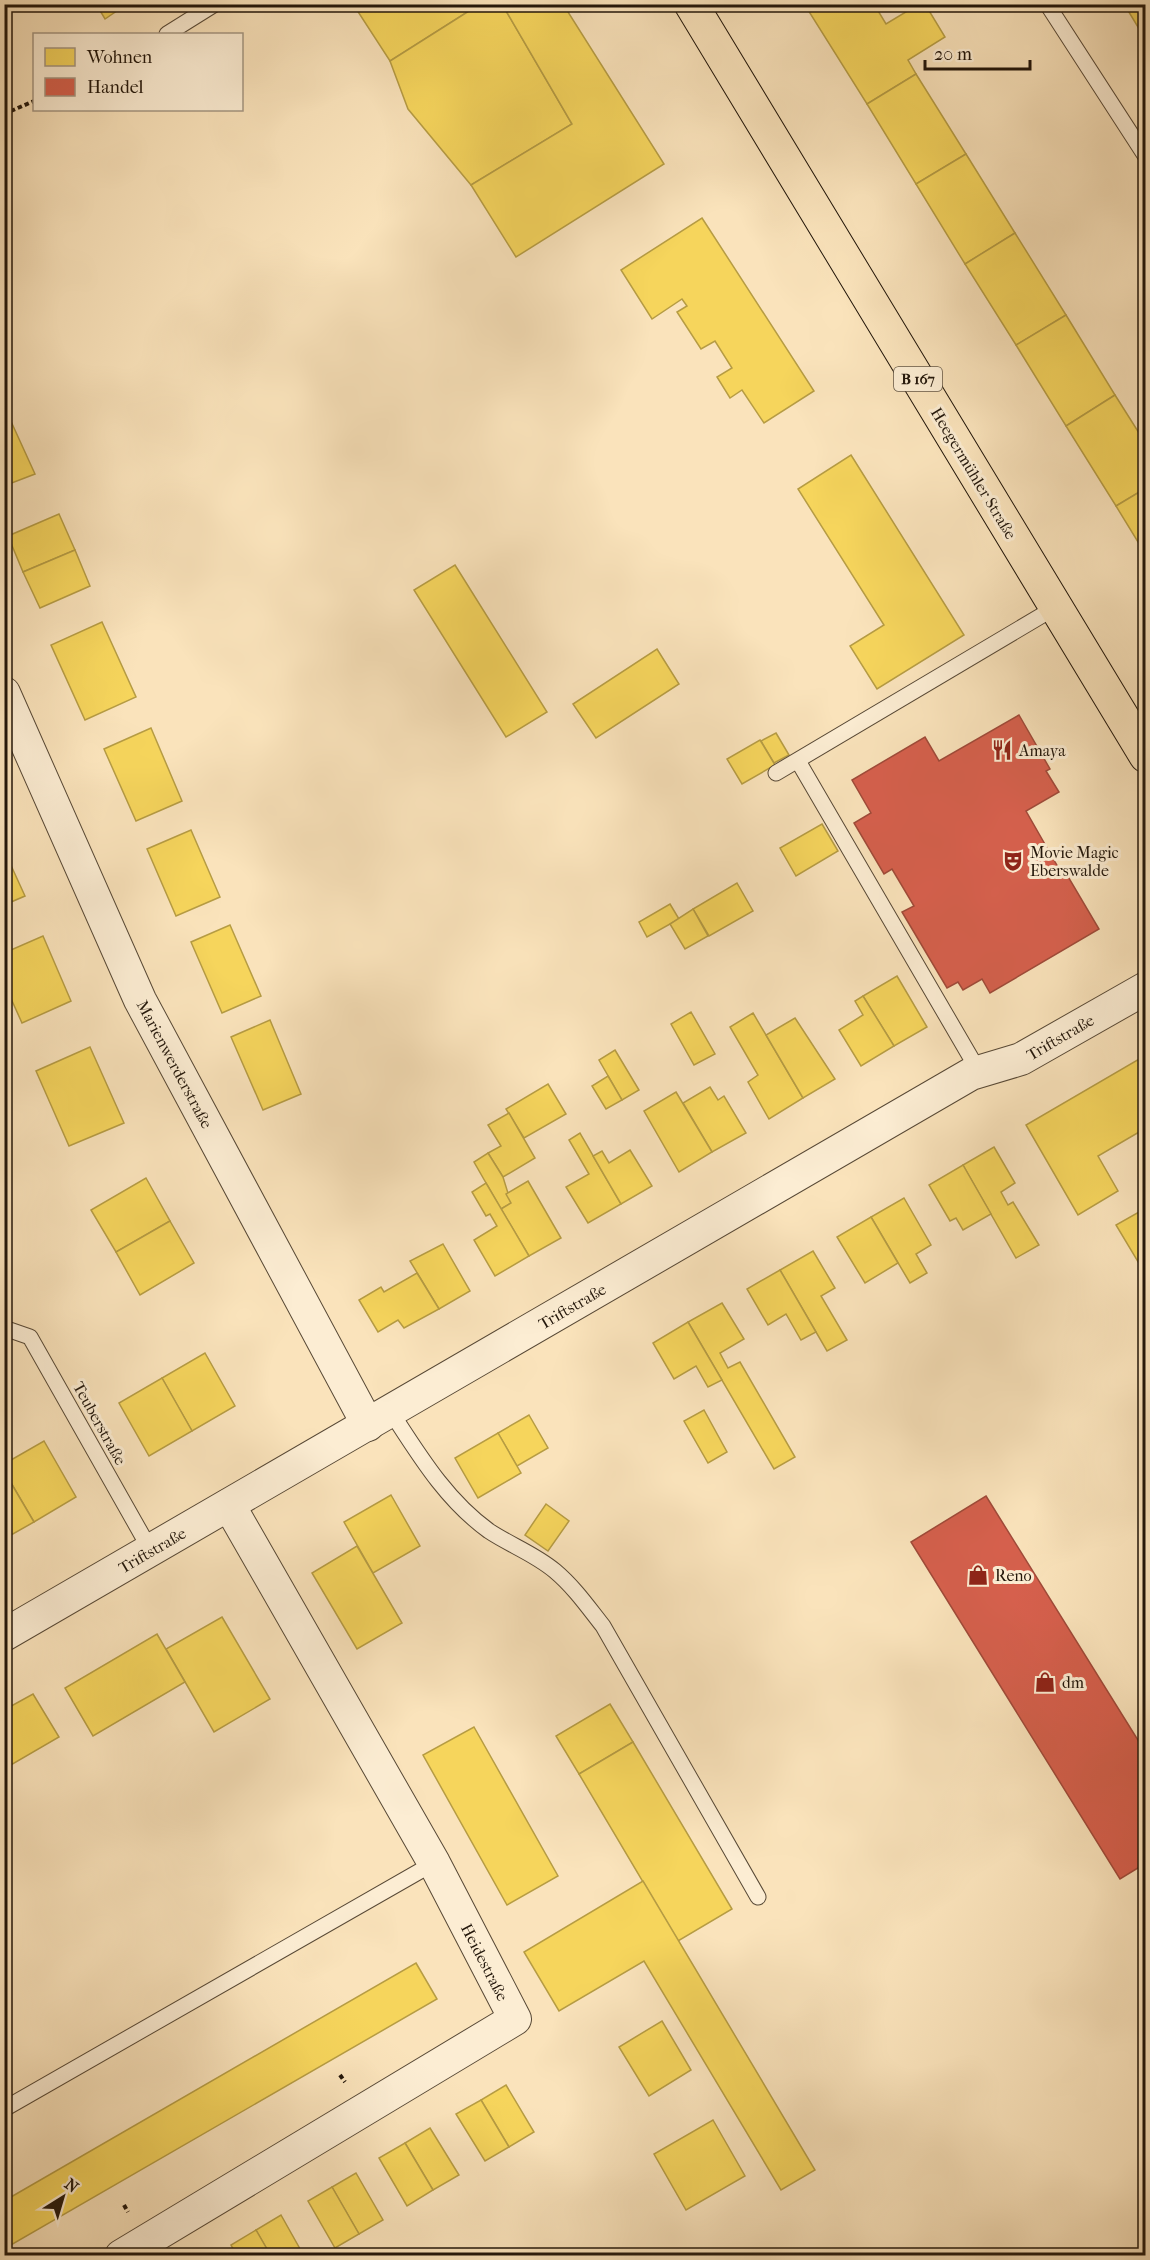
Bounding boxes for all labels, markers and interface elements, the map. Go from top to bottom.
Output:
legend [33,33,243,111]
scale bar [925,33,1030,71]
text: 20 m [934,44,972,65]
text: Wohnen [86,47,153,68]
text: Handel [87,77,144,98]
road number: B 167 [894,367,942,391]
street label: Heegermühler Straße [927,404,1020,543]
restaurant icon: Amaya [990,738,1014,762]
place label: Amaya [1018,741,1066,760]
place label: Movie Magic Eberswalde [1030,843,1119,880]
theatre icon: Movie Magic Eberswalde [1001,849,1025,873]
street label: Marienwerderstraße [133,997,216,1132]
street label: Triftstraße [1023,1010,1097,1064]
street label: Triftstraße [535,1279,609,1333]
street label: Teuberstraße [69,1378,130,1468]
street label: Triftstraße [115,1523,189,1577]
shop icon: Reno [966,1563,990,1587]
place label: Reno [995,1566,1032,1585]
shop icon: dm [1033,1670,1057,1694]
place label: dm [1062,1673,1085,1692]
street label: Heidestraße [457,1920,512,2004]
north arrow [33,2167,93,2227]
text: N [61,2174,83,2197]

